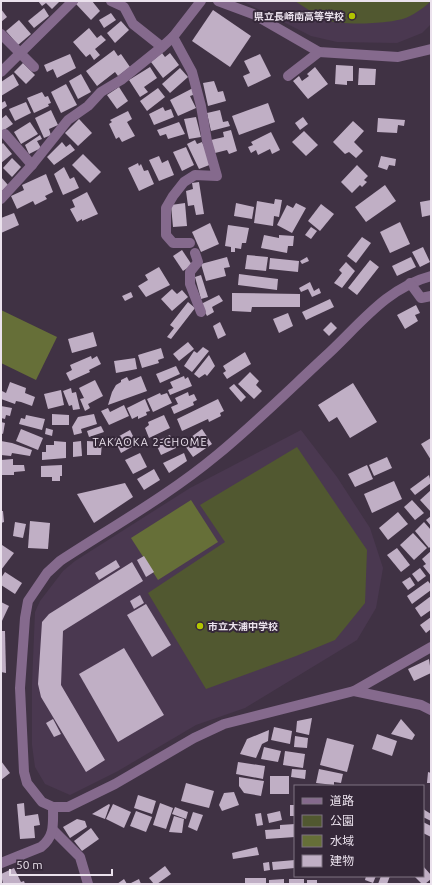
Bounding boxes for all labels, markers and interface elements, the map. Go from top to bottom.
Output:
place label: 県立長崎南高等学校 [254,11,344,22]
marker: 県立長崎南高等学校 [347,11,357,21]
district label: TAKAOKA 2-CHOME [92,436,208,448]
marker: 市立大浦中学校 [195,621,205,631]
place label: 市立大浦中学校 [208,621,278,632]
legend [294,785,424,877]
text: 道路 [330,794,354,807]
text: 公園 [330,814,354,827]
text: 水域 [330,834,354,847]
scale bar [10,851,112,877]
text: 建物 [330,854,354,867]
text: 50 m [16,858,43,871]

